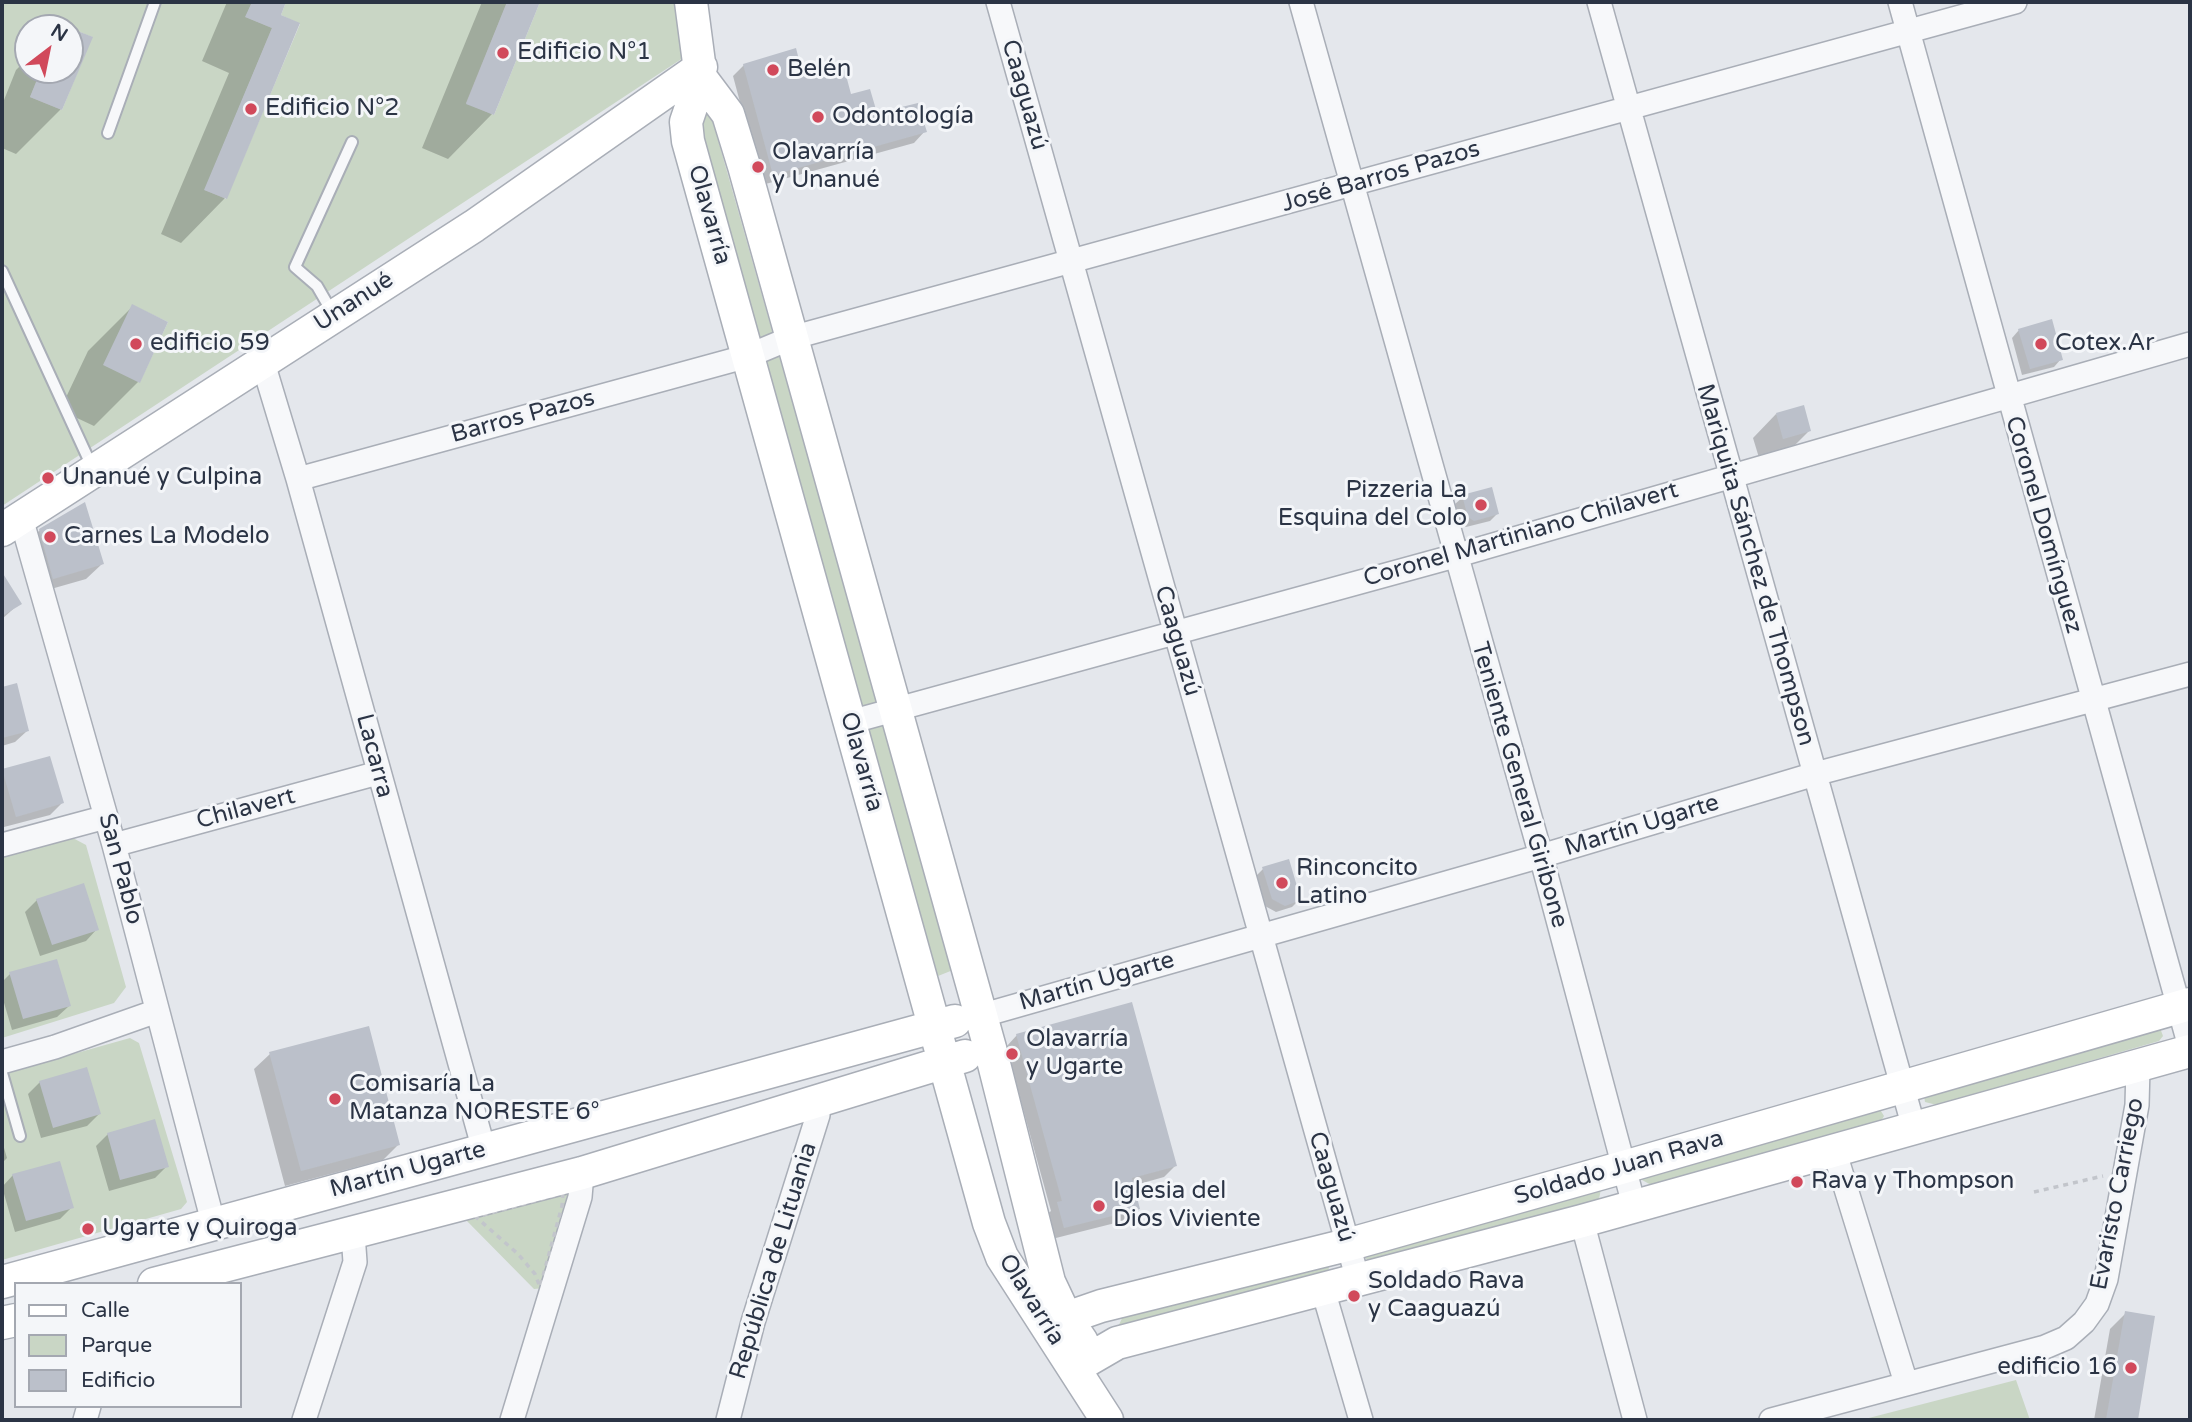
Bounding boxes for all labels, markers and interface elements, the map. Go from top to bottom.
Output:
north arrow [14,14,84,84]
text: N [47,20,71,46]
street label: Caaguazú [995,36,1053,154]
place label: Edificio N°1 [517,39,651,67]
marker: Edificio N°1 [495,45,511,61]
place label: Belén [787,56,851,84]
marker: Belén [765,62,781,78]
place label: Edificio N°2 [265,95,399,123]
marker: Edificio N°2 [243,101,259,117]
place label: Odontología [832,103,974,131]
marker: Odontología [810,109,826,125]
street label: José Barros Pazos [1279,135,1483,219]
place label: Olavarría y Unanué [772,139,880,195]
marker: Olavarría y Unanué [750,159,766,175]
street label: Olavarría [681,162,737,268]
street label: Unanué [309,266,399,338]
place label: edificio 59 [150,330,270,358]
place label: Cotex.Ar [2055,330,2154,358]
marker: edificio 59 [128,336,144,352]
marker: Cotex.Ar [2033,336,2049,352]
street label: Mariquita Sánchez de Thompson [1689,381,1821,749]
street label: Barros Pazos [448,384,598,450]
street label: Coronel Domínguez [1998,413,2088,637]
place label: Unanué y Culpina [62,464,262,492]
marker: Unanué y Culpina [40,470,56,486]
street label: Coronel Martiniano Chilavert [1360,476,1682,594]
place label: Pizzeria La Esquina del Colo [1278,477,1467,533]
marker: Pizzeria La Esquina del Colo [1473,497,1489,513]
place label: Carnes La Modelo [64,523,270,551]
marker: Carnes La Modelo [42,529,58,545]
street label: Caaguazú [1148,582,1206,700]
street label: Teniente General Giribone [1464,639,1574,931]
street label: Olavarría [833,709,889,815]
street label: Lacarra [349,711,399,801]
street label: Chilavert [193,782,299,836]
street label: Martín Ugarte [1561,789,1723,863]
street label: San Pablo [91,810,149,928]
place label: Rinconcito Latino [1296,855,1418,911]
marker: Rinconcito Latino [1274,875,1290,891]
street label: Martín Ugarte [1016,946,1178,1018]
place label: Olavarría y Ugarte [1026,1026,1128,1082]
marker: Olavarría y Ugarte [1004,1046,1020,1062]
place label: Comisaría La Matanza NORESTE 6° [349,1071,599,1127]
marker: Comisaría La Matanza NORESTE 6° [327,1091,343,1107]
street label: Evaristo Carriego [2085,1095,2151,1293]
street label: Soldado Juan Rava [1511,1124,1727,1212]
street label: Caaguazú [1302,1128,1360,1246]
street label: Martín Ugarte [327,1135,489,1205]
street label: República de Lituania [724,1139,824,1383]
place label: Rava y Thompson [1811,1168,2014,1196]
marker: Rava y Thompson [1789,1174,1805,1190]
place label: Iglesia del Dios Viviente [1113,1178,1261,1234]
marker: Iglesia del Dios Viviente [1091,1198,1107,1214]
place label: Ugarte y Quiroga [102,1215,297,1243]
marker: Ugarte y Quiroga [80,1221,96,1237]
street label: Olavarría [992,1249,1070,1351]
place label: Soldado Rava y Caaguazú [1368,1268,1524,1324]
legend [14,1282,242,1408]
marker: Soldado Rava y Caaguazú [1346,1288,1362,1304]
text: Calle [81,1298,130,1323]
text: Parque [81,1333,152,1358]
place label: edificio 16 [1997,1354,2117,1382]
marker: edificio 16 [2123,1360,2139,1376]
text: Edificio [81,1368,155,1393]

